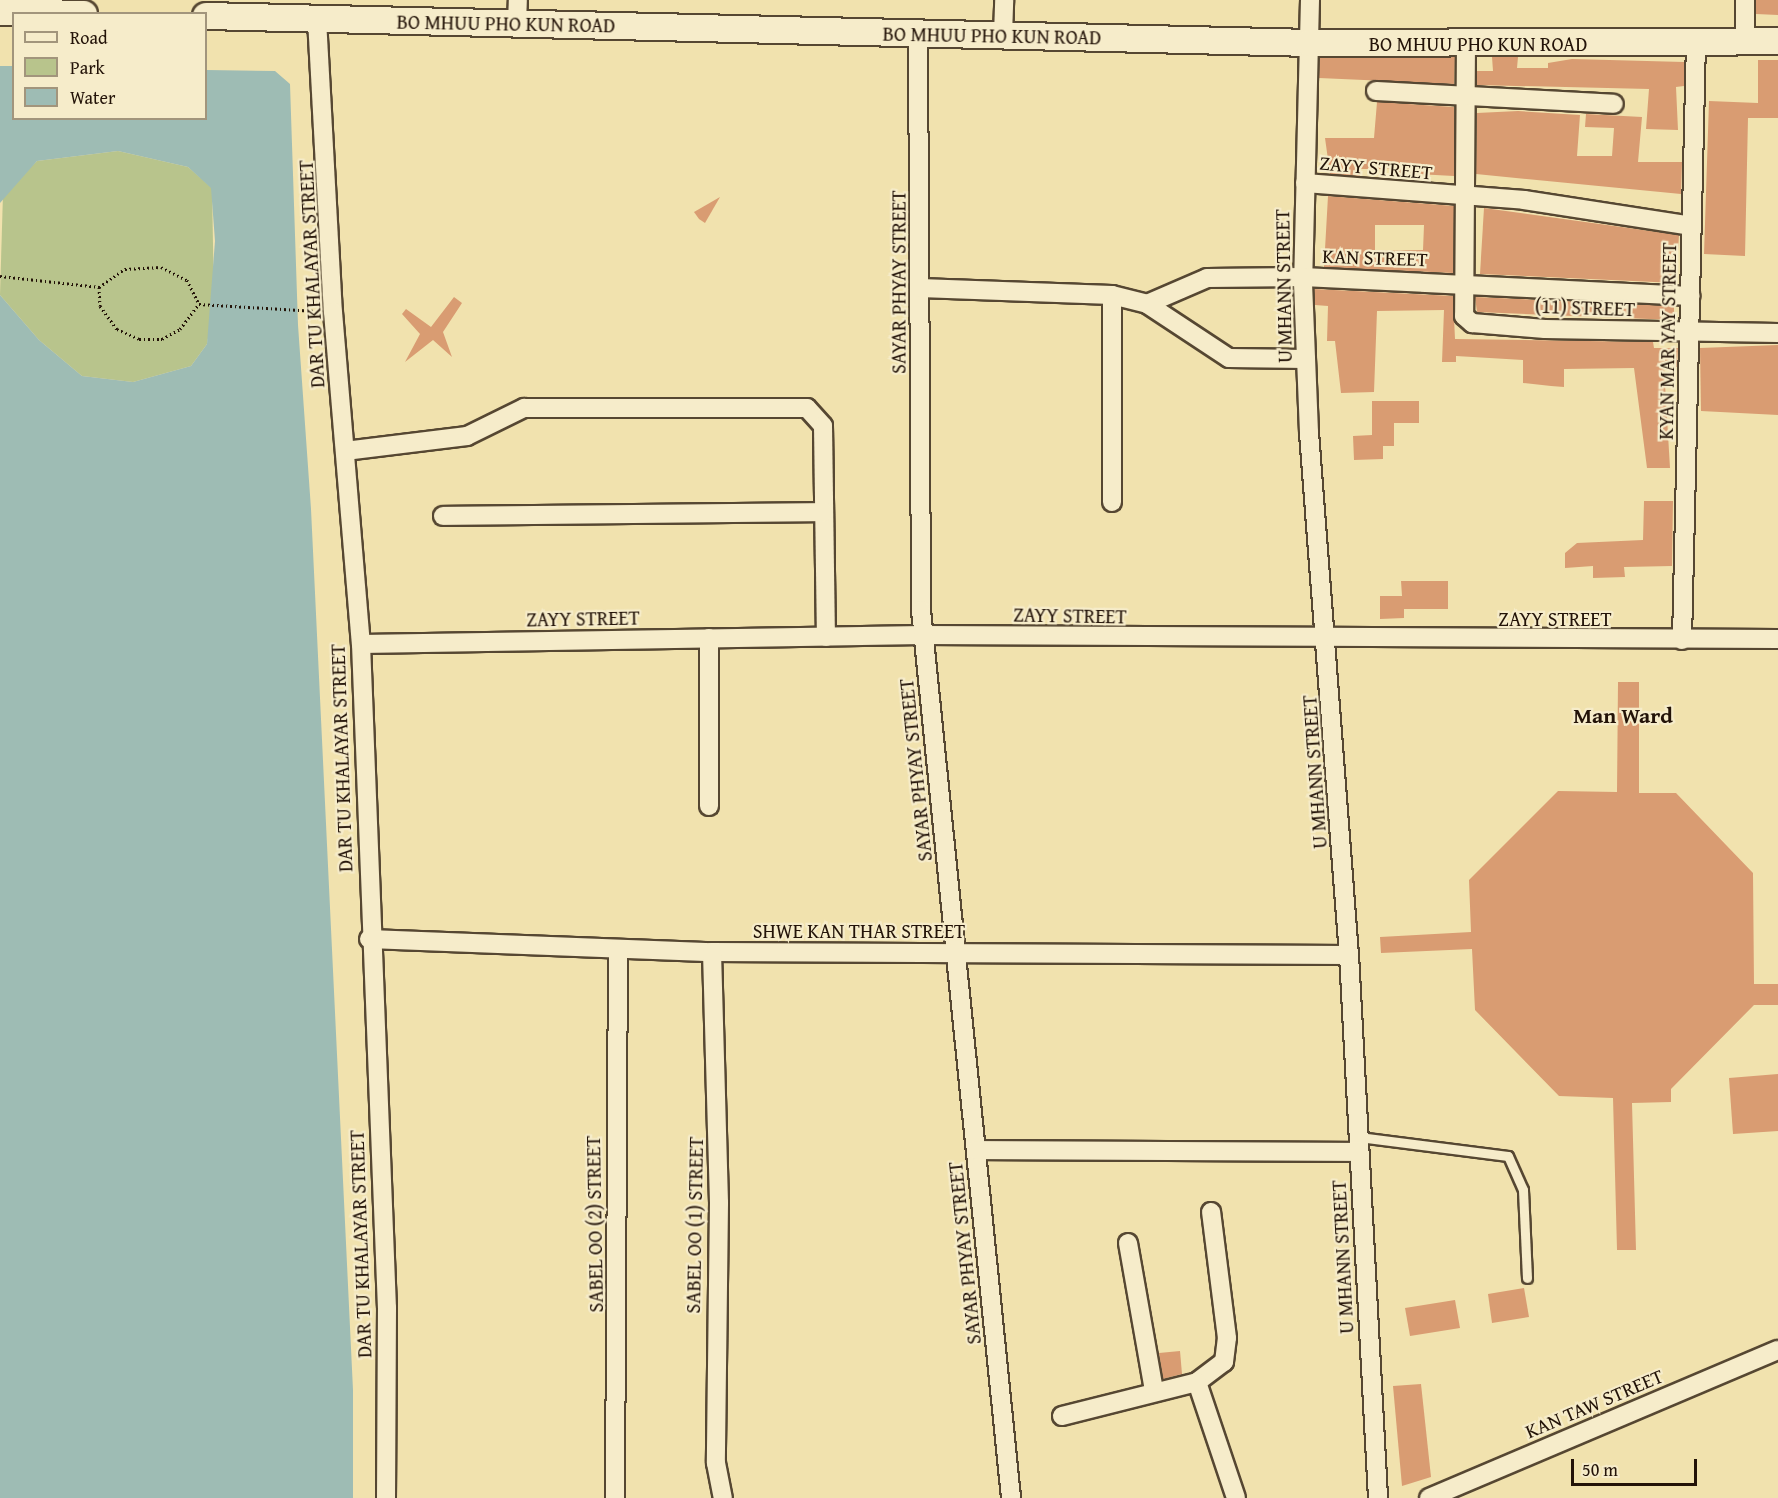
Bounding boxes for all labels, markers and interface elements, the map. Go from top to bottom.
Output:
street label: BO MHUU PHO KUN ROAD [396,9,616,37]
legend [12,12,207,120]
street label: BO MHUU PHO KUN ROAD [882,21,1102,49]
text: Road [70,24,108,51]
street label: BO MHUU PHO KUN ROAD [1369,31,1587,55]
text: Park [70,54,105,81]
text: Water [70,84,115,111]
street label: ZAYY STREET [1318,150,1434,184]
street label: DAR TU KHALAYAR STREET [293,159,329,389]
street label: SAYAR PHYAY STREET [886,190,910,374]
street label: U MHANN STREET [1270,209,1296,363]
street label: KYAN MAR YAY STREET [1653,242,1681,440]
street label: KAN STREET [1322,243,1428,271]
street label: (11) STREET [1534,293,1636,321]
street label: ZAYY STREET [1013,602,1127,628]
street label: ZAYY STREET [526,605,640,631]
street label: ZAYY STREET [1498,606,1612,630]
street label: DAR TU KHALAYAR STREET [325,644,357,872]
street label: SAYAR PHYAY STREET [893,677,937,863]
street label: U MHANN STREET [1297,694,1331,850]
district label: Man Ward [1573,703,1673,729]
street label: SHWE KAN THAR STREET [753,918,965,942]
street label: DAR TU KHALAYAR STREET [344,1130,376,1358]
street label: SABEL OO (2) STREET [580,1135,608,1313]
street label: SABEL OO (1) STREET [680,1136,708,1314]
street label: SAYAR PHYAY STREET [942,1160,986,1346]
street label: U MHANN STREET [1326,1180,1358,1334]
street label: KAN TAW STREET [1521,1363,1667,1443]
scale bar [1574,1447,1700,1485]
text: 50 m [1582,1456,1618,1483]

